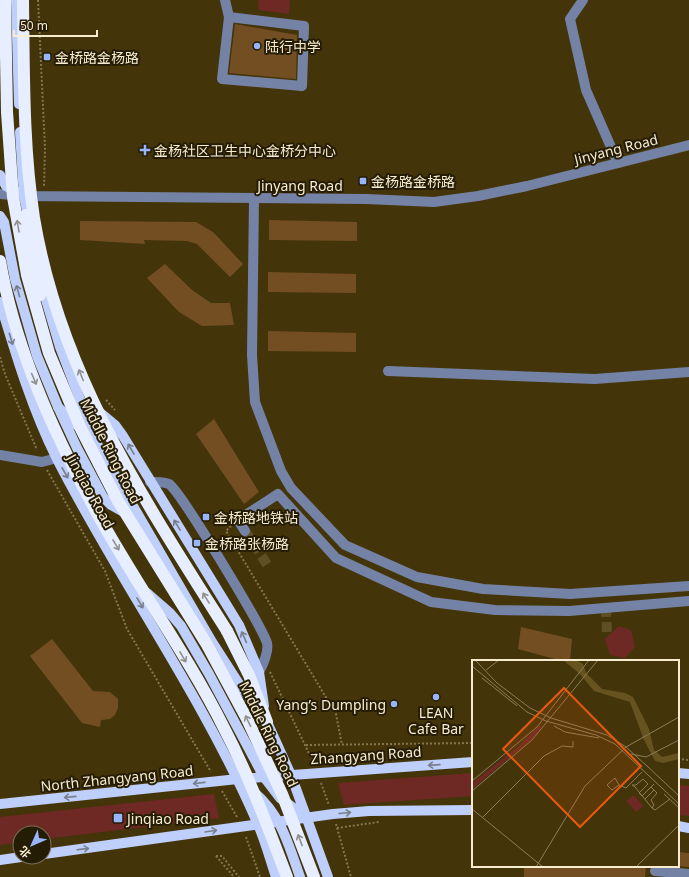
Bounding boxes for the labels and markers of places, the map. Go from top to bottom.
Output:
place label: 陆行中学 [265,37,321,56]
marker: 陆行中学 [252,41,262,51]
place label: 金桥路金杨路 [55,48,139,67]
marker: 金桥路金杨路 [42,52,52,62]
place label: 金杨社区卫生中心金桥分中心 [154,141,336,160]
marker: 金杨社区卫生中心金桥分中心 [139,144,151,156]
place label: 金杨路金桥路 [371,172,455,191]
marker: 金杨路金桥路 [358,176,368,186]
place label: 金桥路地铁站 [214,508,298,527]
marker: 金桥路地铁站 [201,512,211,522]
place label: 金桥路张杨路 [205,534,289,553]
marker: 金桥路张杨路 [192,538,202,548]
marker: LEAN Cafe Bar [431,692,441,702]
place label: Yang’s Dumpling [276,695,386,714]
marker: Yang’s Dumpling [389,699,399,709]
place label: LEAN Cafe Bar [408,703,464,738]
place label: Jinqiao Road [125,809,209,828]
marker: Jinqiao Road [112,812,124,824]

